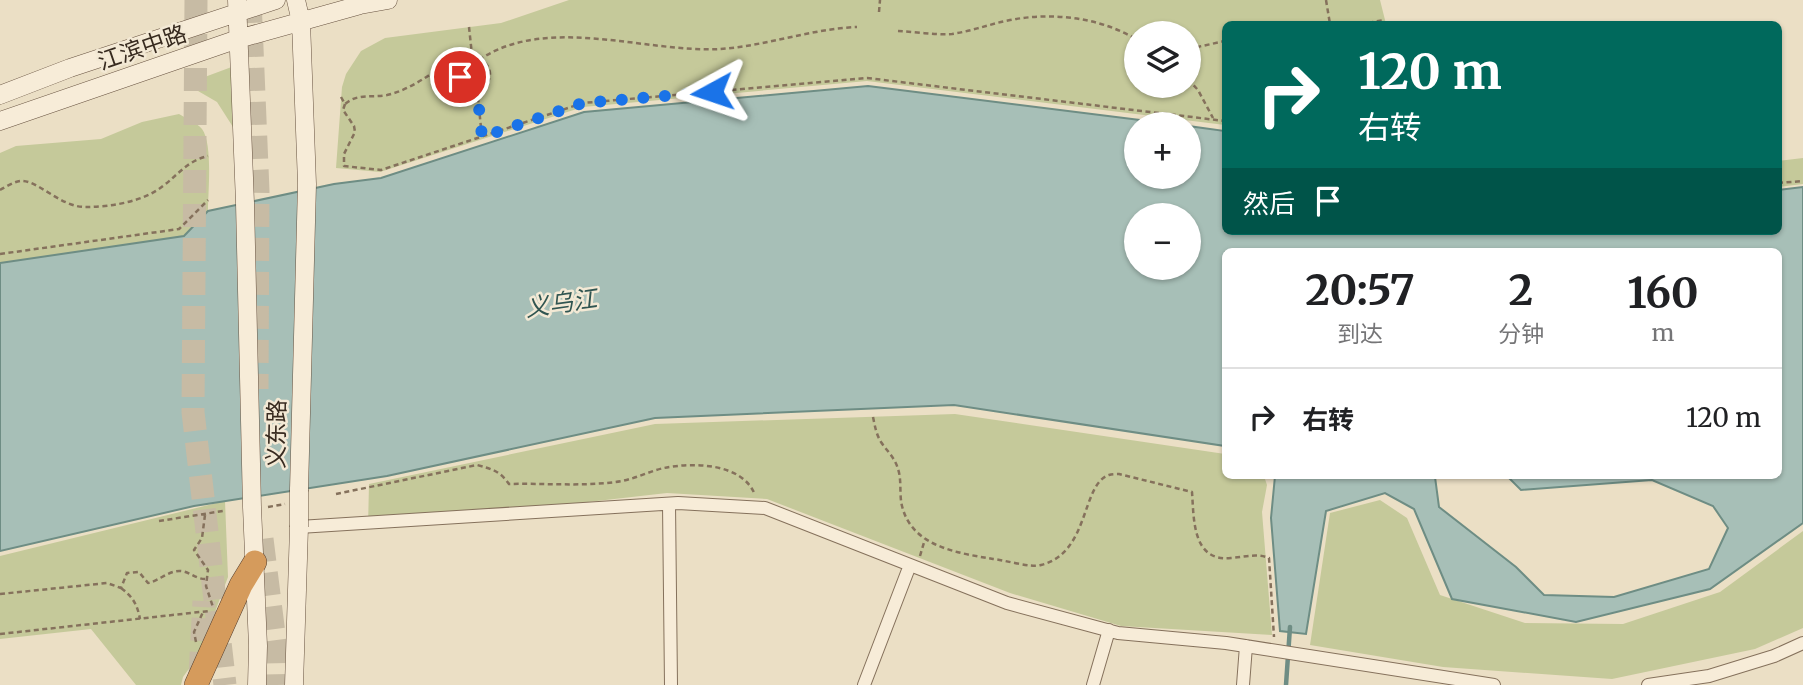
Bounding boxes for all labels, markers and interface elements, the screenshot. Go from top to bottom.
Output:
street label: 江滨中路 [94,18,190,76]
map controls [1124,21,1201,280]
button: layers [1124,21,1201,98]
text: 120 m [1358,41,1502,102]
pin [430,47,490,107]
icon: right [1243,49,1334,140]
position arrow [675,55,749,129]
icon: arrive [441,58,479,96]
text: 右转 [1358,108,1422,148]
button: + [1124,112,1201,189]
icon: arrive [1309,182,1347,220]
text: 然后 [1243,187,1295,220]
button: − [1124,203,1201,280]
text: 20:57 [1305,264,1415,316]
text: 2 [1509,264,1533,316]
text: 160 [1627,267,1699,319]
water label: 义乌江 [523,282,602,323]
text: m [1652,318,1674,347]
text: 到达 [1337,319,1383,348]
text: 分钟 [1498,319,1544,348]
icon: right [1243,398,1281,436]
street label: 义东路 [261,399,291,469]
text: 120 m [1686,401,1761,434]
text: 右转 [1302,403,1354,436]

